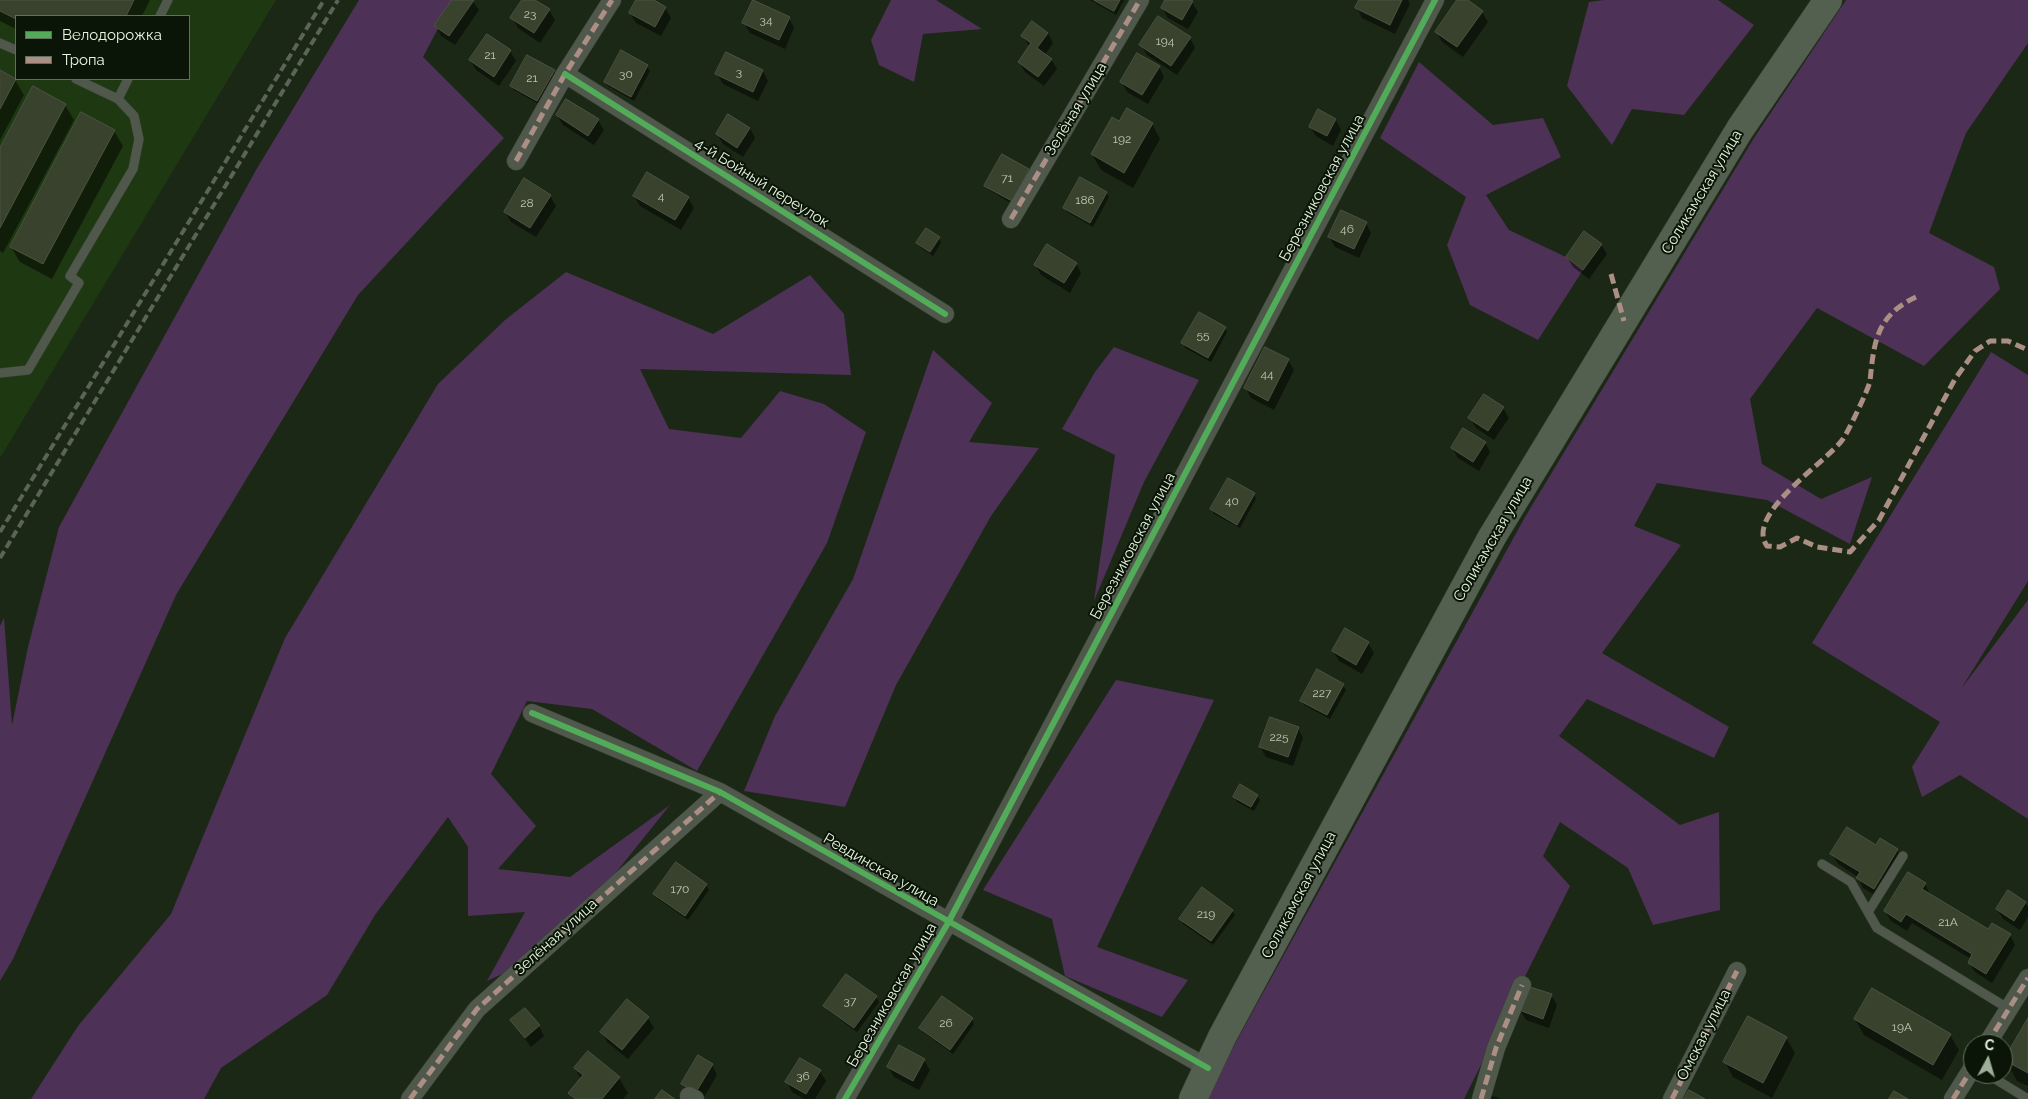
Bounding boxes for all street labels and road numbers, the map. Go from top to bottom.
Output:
street label: Зелёная улица [1041,59,1111,159]
street label: Березниковская улица [1276,111,1368,265]
street label: Соликамская улица [1658,127,1746,257]
street label: 4-й Бойный переулок [691,134,833,232]
street label: Березниковская улица [1087,469,1179,623]
street label: Соликамская улица [1450,473,1536,605]
street label: Соликамская улица [1258,828,1340,962]
street label: Ревдинская улица [820,830,942,910]
street label: Зелёная улица [511,895,601,979]
street label: Березниковская улица [843,920,941,1070]
street label: Омская улица [1673,986,1735,1084]

